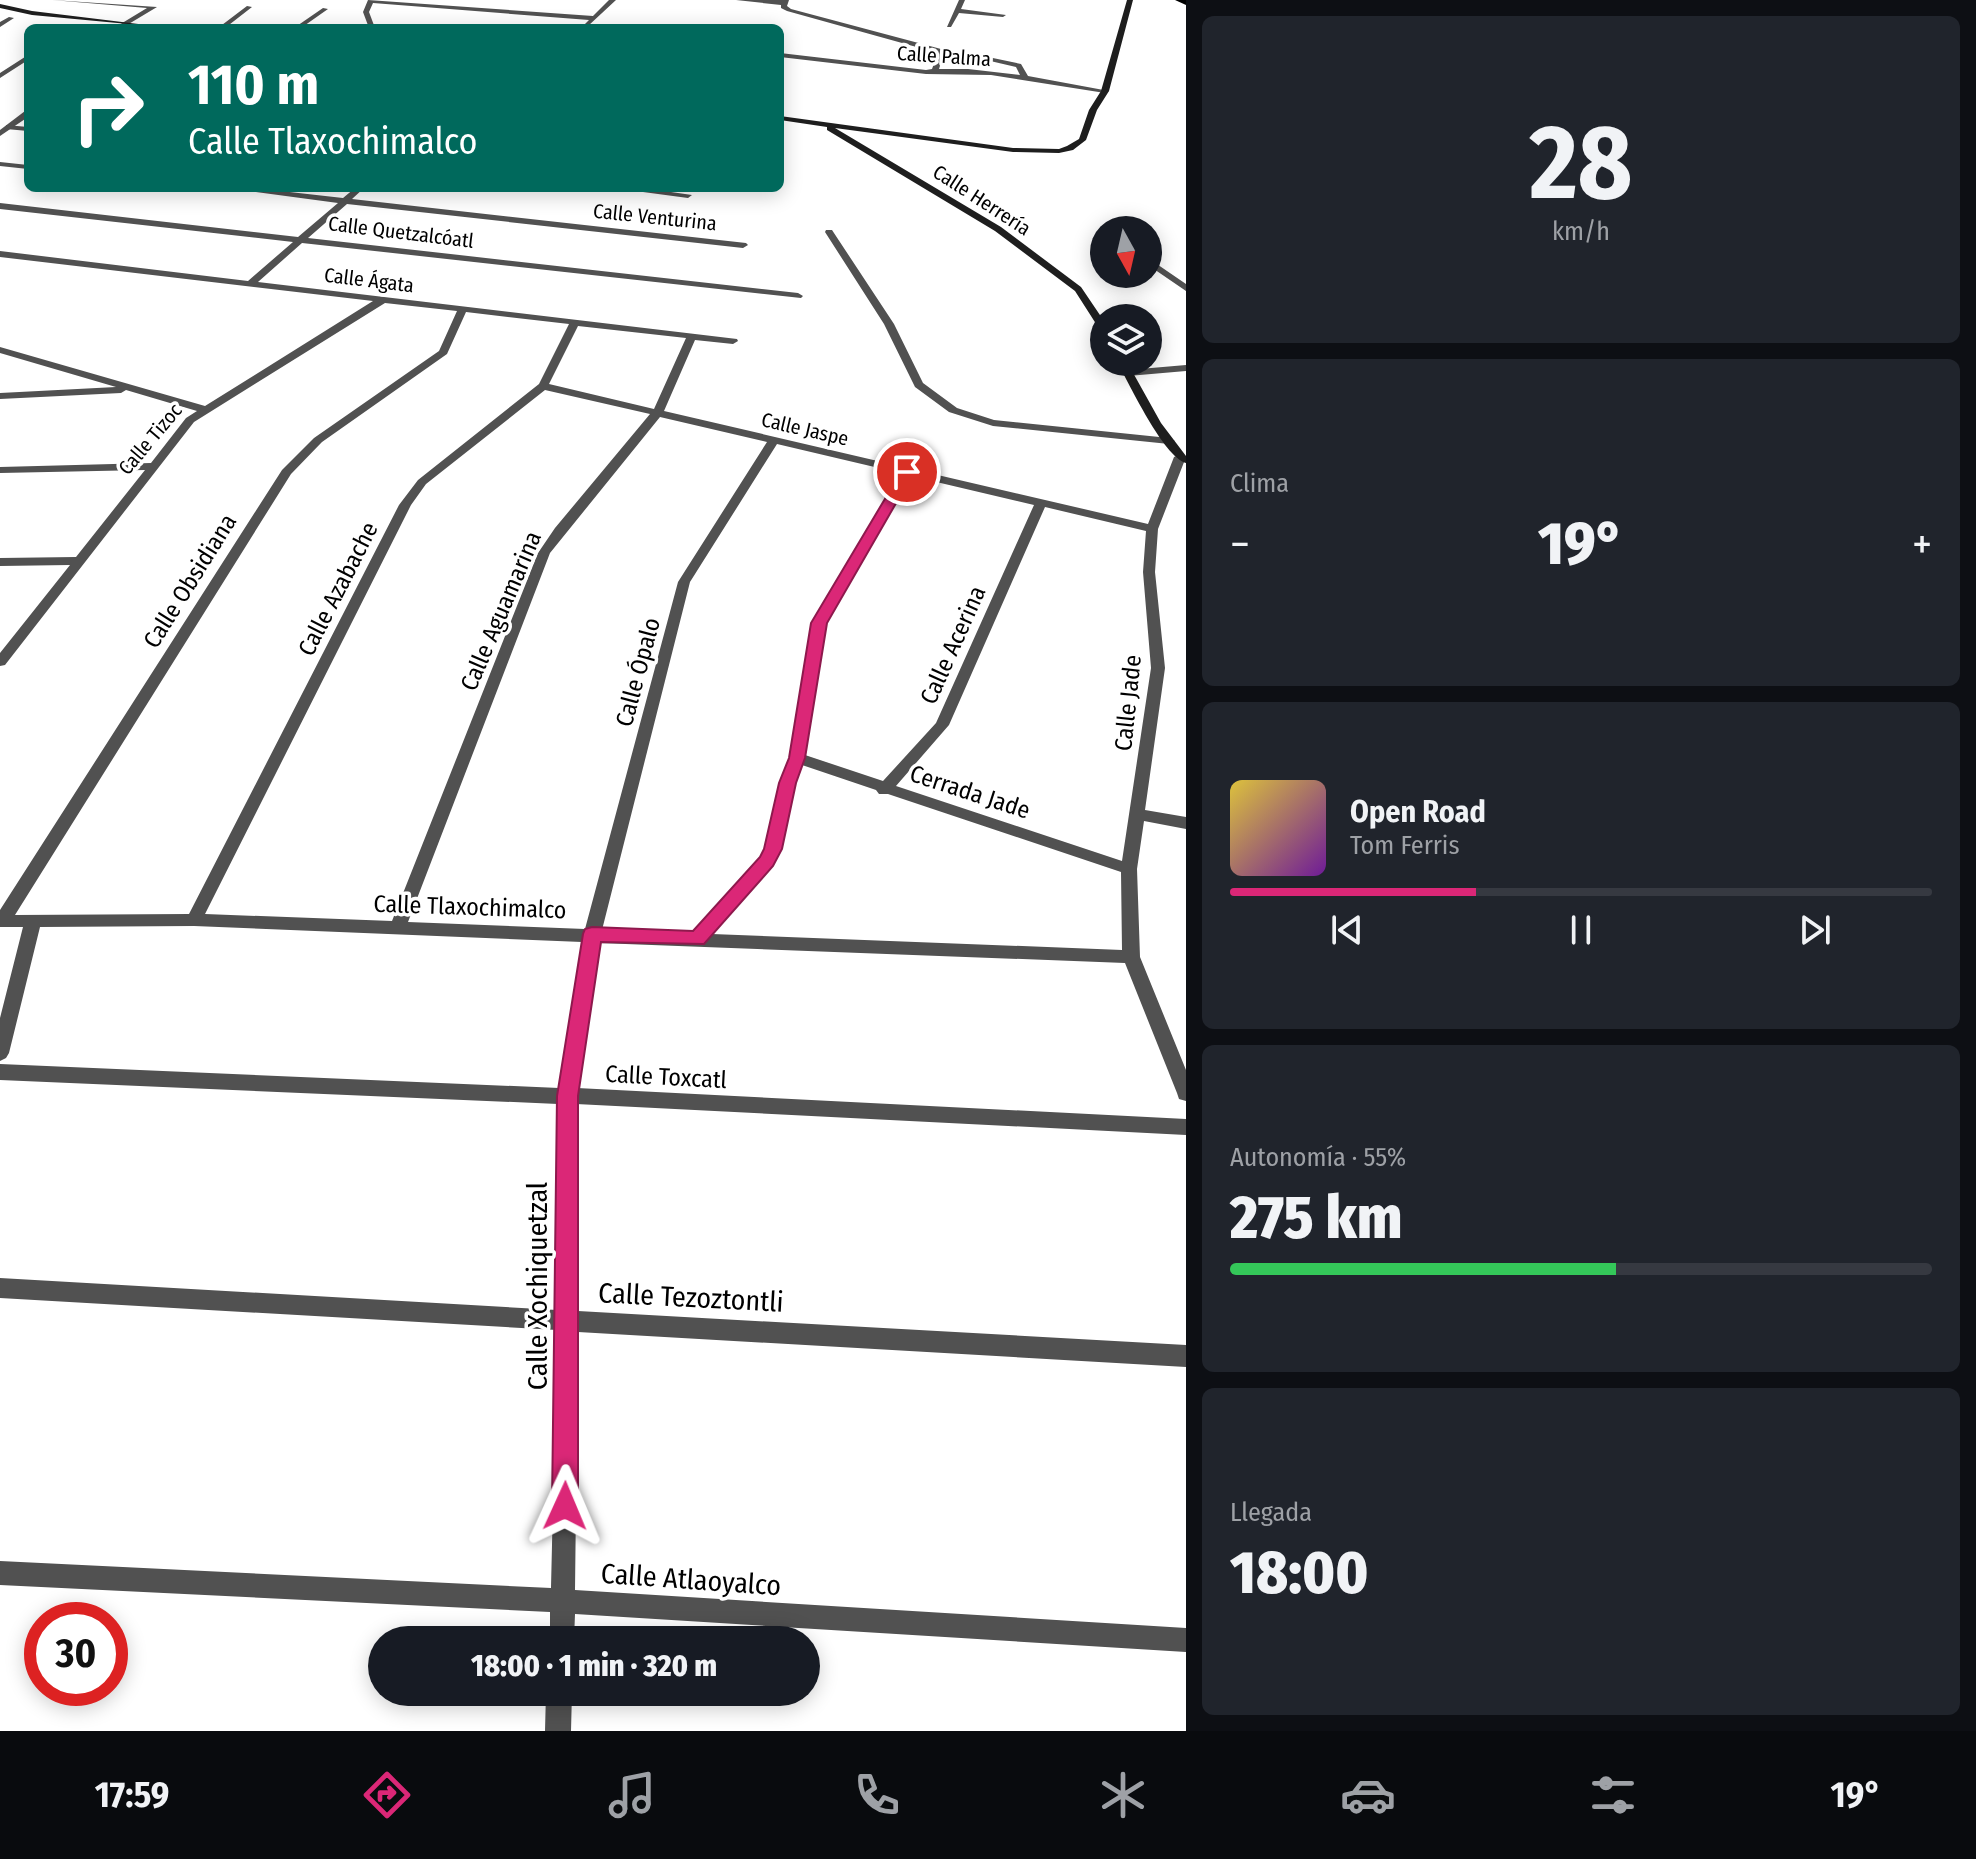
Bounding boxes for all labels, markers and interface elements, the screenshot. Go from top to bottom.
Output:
street label: Calle Palma [896,41,992,71]
text: 110 m [188,52,319,119]
icon: right [56,56,160,160]
text: 28 [1529,101,1633,226]
text: Calle Tlaxochimalco [188,120,477,164]
street label: Calle Herrería [929,160,1035,240]
street label: Calle Venturina [592,199,718,235]
street label: Calle Quetzalcóatl [327,211,475,253]
north arrow [1090,216,1162,288]
map controls [1090,216,1162,376]
text: km/h [1552,216,1610,247]
street label: Calle Ágata [323,263,415,297]
button: layers [1090,304,1162,376]
street label: Calle Tizoc [113,398,187,480]
street label: Calle Jaspe [759,407,851,451]
pin [873,438,941,506]
icon: arrive [885,450,929,494]
text: Clima [1230,468,1289,499]
text: 19° [1538,508,1624,580]
street label: Calle Obsidiana [138,509,242,653]
street label: Calle Azabache [292,518,384,660]
text: − [1230,518,1250,571]
text: + [1912,518,1932,571]
street label: Calle Aguamarina [455,527,547,695]
street label: Calle Acerina [914,581,992,709]
street label: Calle Ópalo [610,615,666,729]
street label: Calle Jade [1109,654,1147,752]
street label: Cerrada Jade [906,759,1034,825]
text: Open Road [1350,794,1486,830]
text: Tom Ferris [1350,830,1460,861]
street label: Calle Tlaxochimalco [373,890,567,924]
icon: previous [1325,908,1369,952]
icon: pause [1559,908,1603,952]
icon: next [1793,908,1837,952]
street label: Calle Toxcatl [604,1060,728,1094]
text: Autonomía · 55% [1230,1142,1406,1173]
street label: Calle Xochiquetzal [521,1182,554,1390]
text: 275 km [1230,1182,1402,1254]
street label: Calle Tezoztontli [597,1276,784,1319]
position arrow [523,1464,607,1548]
text: Llegada [1230,1497,1312,1528]
text: 18:00 [1230,1537,1369,1609]
street label: Calle Atlaoyalco [600,1557,782,1602]
speed limit sign: 30 [24,1602,128,1706]
text: 18:00 · 1 min · 320 m [471,1648,717,1684]
icon: directions [359,1767,415,1823]
icon: music [604,1767,660,1823]
icon: phone [849,1767,905,1823]
icon: climate [1095,1767,1151,1823]
icon: car [1340,1767,1396,1823]
icon: filters [1585,1767,1641,1823]
text: 17:59 [95,1773,170,1817]
text: 19° [1831,1773,1881,1817]

